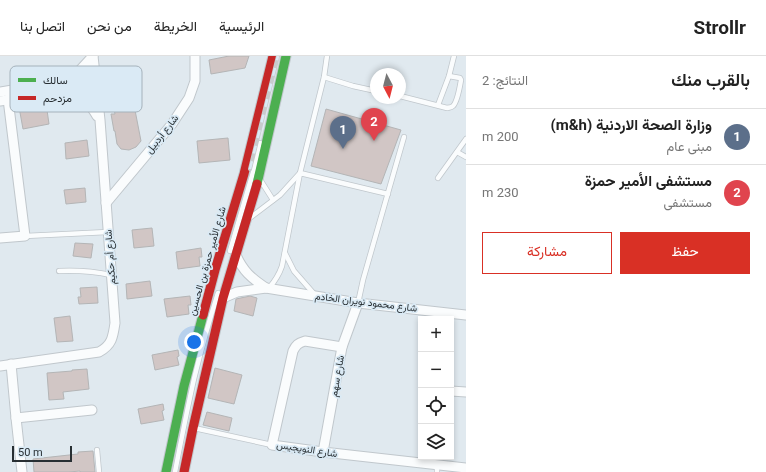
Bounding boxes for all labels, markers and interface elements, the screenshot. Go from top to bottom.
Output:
text: Strollr [693,16,746,39]
text: اتصل بنا [20,18,65,34]
text: من نحن [87,18,132,34]
text: الخريطة [154,18,197,34]
text: الرئيسية [219,18,264,34]
legend [10,66,142,112]
north arrow [370,68,406,104]
text: بالقرب منك [671,70,750,90]
text: النتائج: 2 [482,73,528,88]
text: سالك [43,74,68,87]
text: مزدحم [43,92,72,106]
pin: 2 [361,108,387,141]
street label: شارع أردبيل [144,112,181,156]
pin: 1 [330,116,356,149]
text: وزارة الصحة الاردنية (m&h) [550,116,712,134]
text: 200 m [482,129,519,144]
text: 1 [733,129,741,144]
text: مبنى عام [667,139,712,154]
text: مستشفى الأمير حمزة [585,172,712,190]
text: 230 m [482,185,519,200]
text: 2 [733,185,741,200]
text: مستشفى [664,195,712,210]
street label: شارع الأمير حمزة بن الحسين [186,205,229,317]
street label: شارع أم حكيم [103,229,118,285]
button: مشاركة [482,232,612,274]
button: حفظ [620,232,750,274]
street label: شارع محمود نويران الخادم [314,290,418,315]
map controls [418,316,454,460]
button: + [418,316,454,352]
your location [184,332,204,352]
button: − [418,352,454,388]
street label: شارع سهم [328,354,347,398]
button: locate [418,388,454,424]
button: layers [418,424,454,460]
street label: شارع النويجيس [276,439,338,460]
scale bar [12,444,72,463]
text: 50 m [18,446,43,459]

